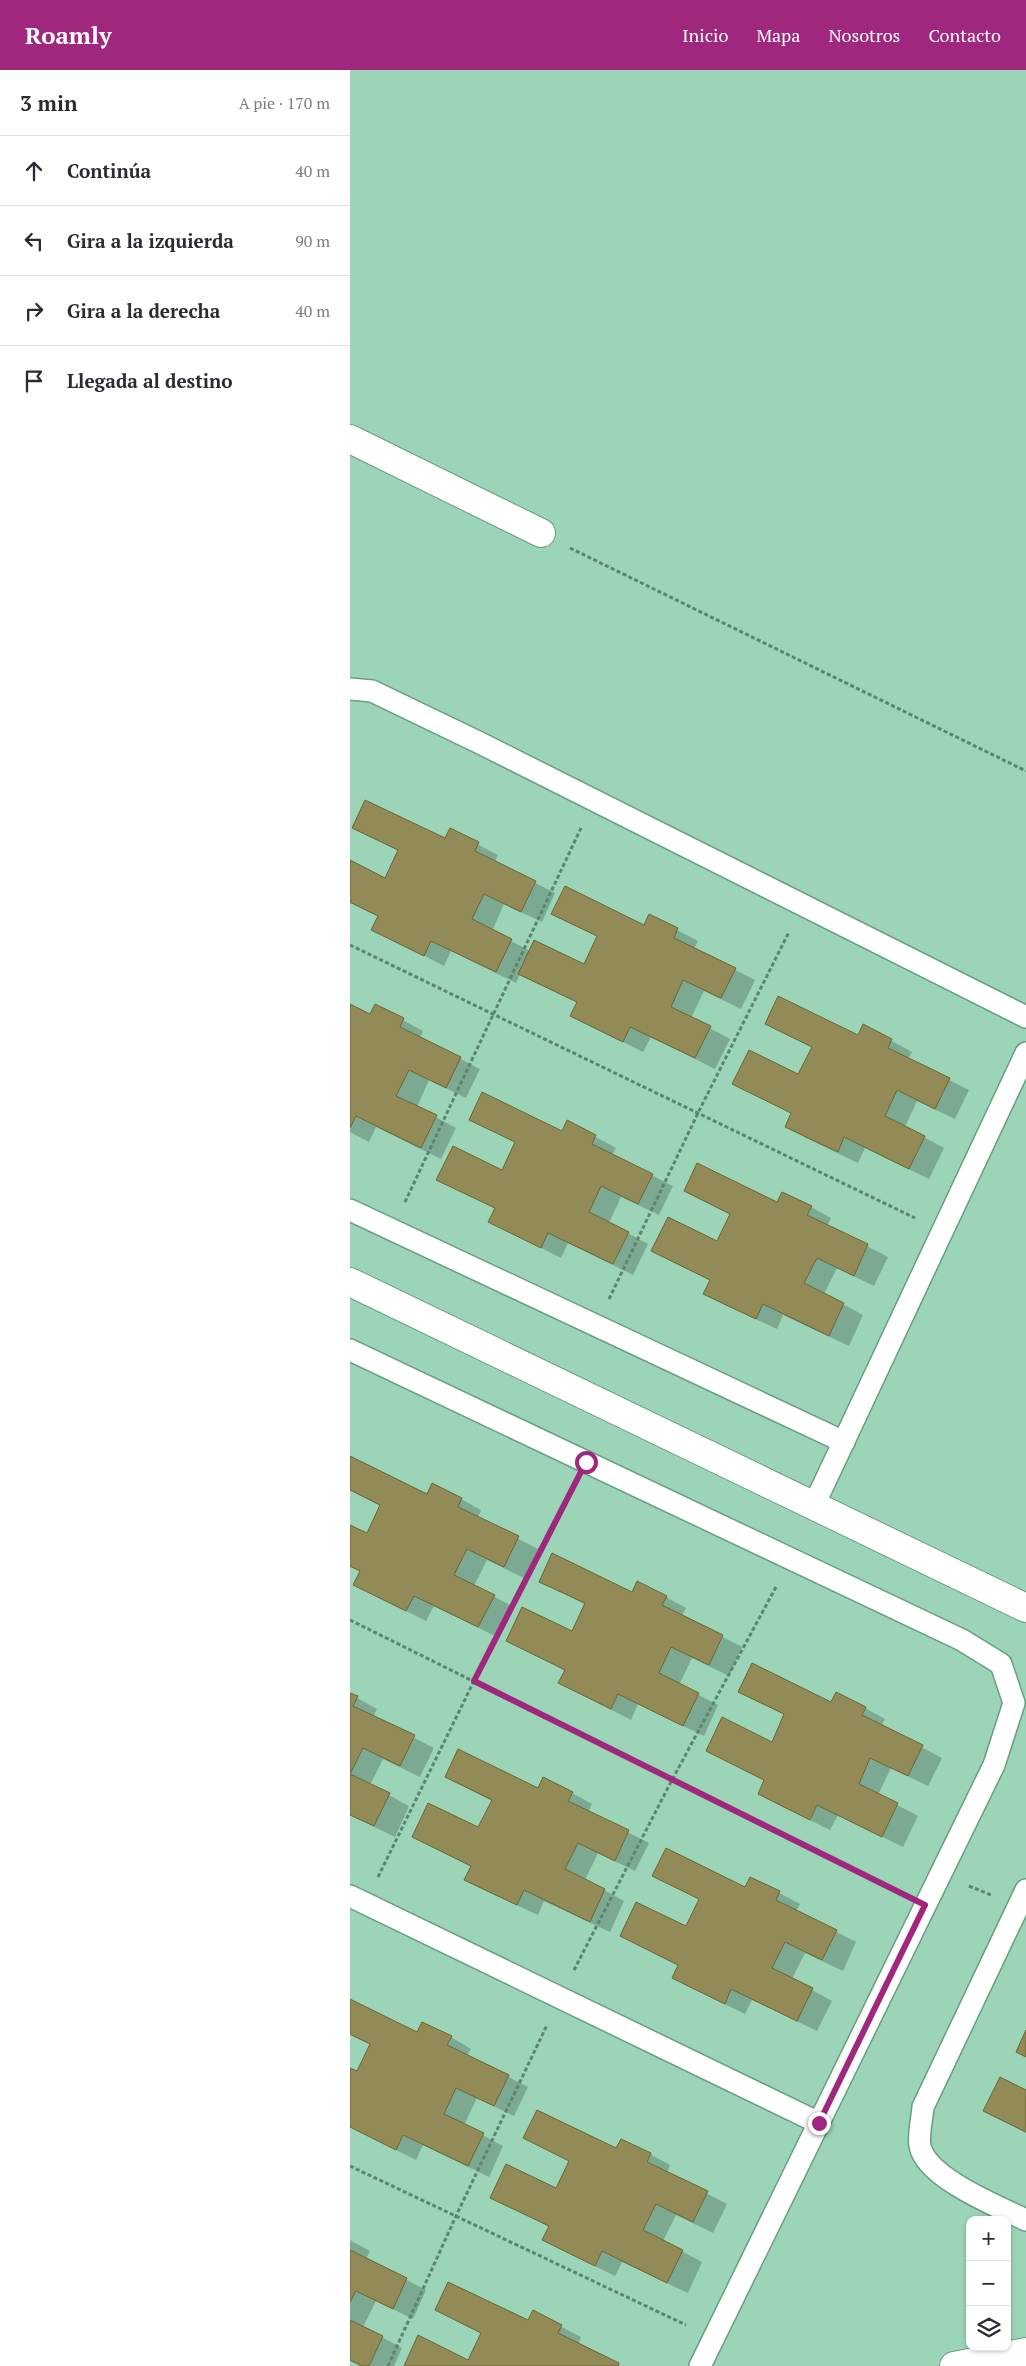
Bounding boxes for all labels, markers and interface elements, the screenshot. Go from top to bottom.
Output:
text: Roamly [25,19,112,51]
text: Inicio [682,23,728,47]
text: Mapa [756,23,800,47]
text: Nosotros [828,23,900,47]
text: Contacto [928,23,1001,47]
text: 3 min [20,89,77,117]
text: A pie · 170 m [239,92,330,114]
icon: ahead [20,157,48,185]
text: Continúa [67,158,151,183]
text: 40 m [295,160,330,182]
icon: left [20,227,48,255]
text: Gira a la izquierda [67,228,234,253]
text: 90 m [295,230,330,252]
icon: right [20,297,48,325]
text: Gira a la derecha [67,298,220,323]
text: 40 m [295,300,330,322]
icon: arrive [20,367,48,395]
text: Llegada al destino [67,368,233,393]
route start [575,1451,598,1474]
route end [808,2112,831,2135]
map controls [966,2216,1011,2351]
button: + [966,2216,1011,2261]
button: − [966,2261,1011,2306]
button: layers [966,2306,1011,2351]

